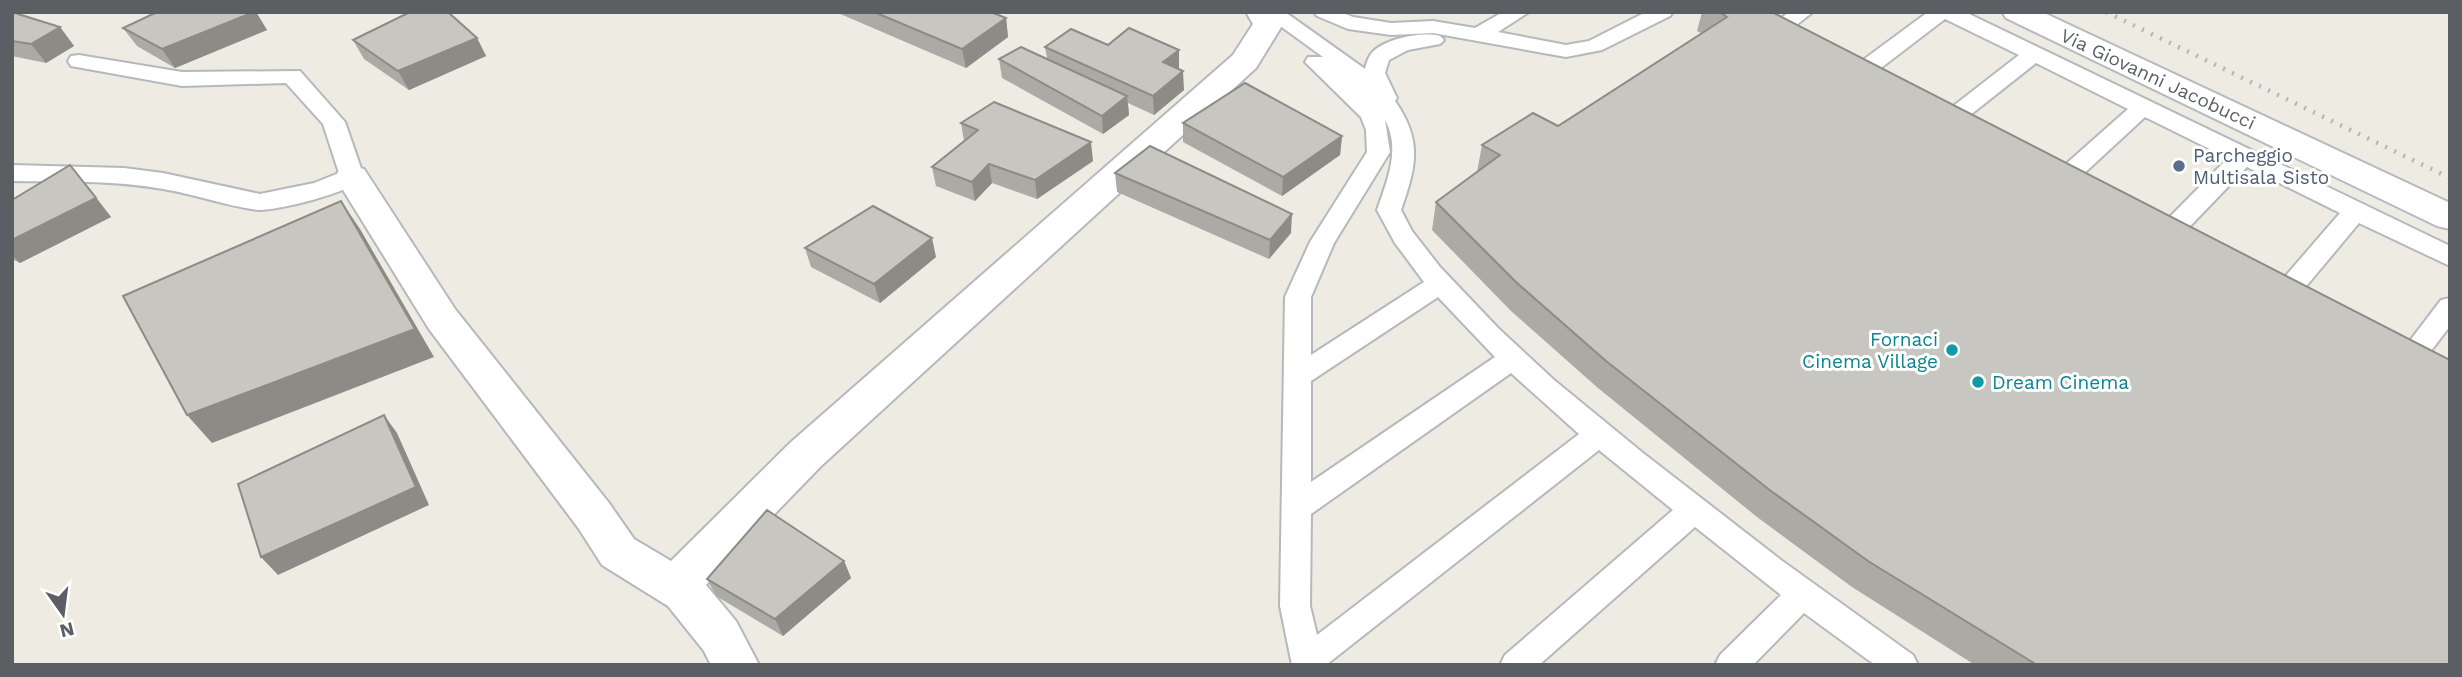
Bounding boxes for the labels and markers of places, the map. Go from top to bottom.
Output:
place label: Parcheggio Multisala Sisto [2193,144,2329,189]
marker: Parcheggio Multisala Sisto [2171,158,2187,174]
place label: Fornaci Cinema Village [1802,328,1938,373]
marker: Fornaci Cinema Village [1944,342,1960,358]
place label: Dream Cinema [1992,371,2129,394]
marker: Dream Cinema [1970,374,1986,390]

